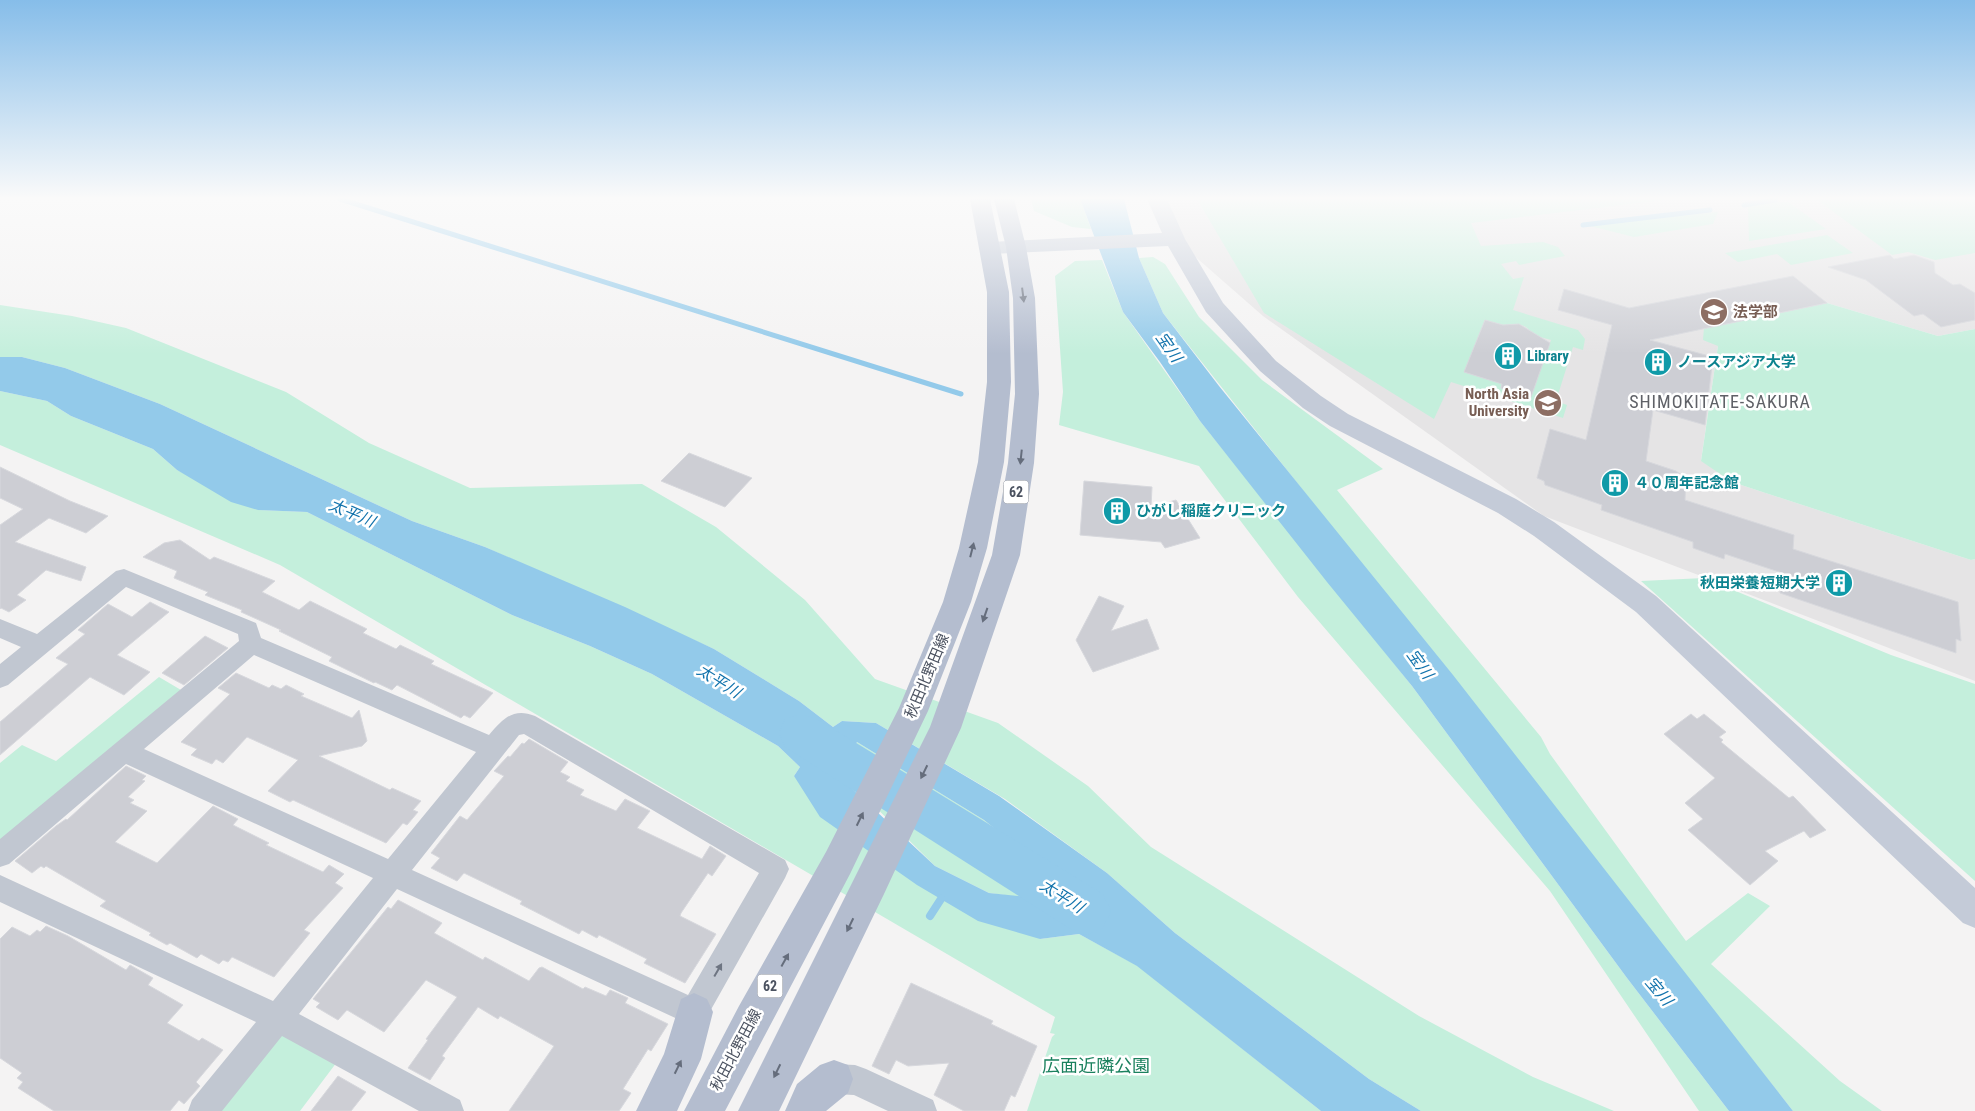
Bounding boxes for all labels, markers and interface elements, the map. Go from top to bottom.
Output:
one-way arrow [1019,287,1027,303]
school or university icon: 法学部 [1699,297,1729,327]
place label: 法学部 [1733,303,1778,321]
water label: 宝川 [1152,328,1187,367]
building icon: Library [1493,341,1523,371]
place label: Library [1527,347,1569,365]
building icon: ノースアジア大学 [1643,347,1673,377]
place label: ノースアジア大学 [1677,353,1796,371]
place label: North Asia University [1465,385,1529,420]
school or university icon: North Asia University [1533,388,1563,418]
district label: SHIMOKITATE-SAKURA [1629,391,1811,412]
one-way arrow [1017,450,1025,466]
building icon: ４０周年記念館 [1600,468,1630,498]
place label: ４０周年記念館 [1634,474,1739,492]
road number: 62 [1004,481,1028,504]
water label: 太平川 [326,495,380,532]
building icon: ひがし稲庭クリニック [1102,496,1132,526]
place label: ひがし稲庭クリニック [1136,502,1286,520]
one-way arrow [968,542,976,557]
building icon: 秋田栄養短期大学 [1824,568,1854,598]
place label: 秋田栄養短期大学 [1700,574,1820,592]
one-way arrow [981,608,989,623]
street label: 秋田北野田線 [901,631,953,721]
water label: 宝川 [1403,645,1438,684]
water label: 太平川 [694,660,746,703]
one-way arrow [920,765,928,779]
one-way arrow [855,812,864,827]
water label: 太平川 [1037,875,1089,918]
one-way arrow [846,918,854,932]
one-way arrow [780,953,789,966]
one-way arrow [714,962,722,977]
water label: 宝川 [1641,973,1678,1011]
road number: 62 [758,974,782,998]
street label: 秋田北野田線 [707,1006,765,1094]
park label: 広面近隣公園 [1042,1055,1150,1076]
one-way arrow [674,1060,682,1075]
one-way arrow [773,1064,781,1078]

